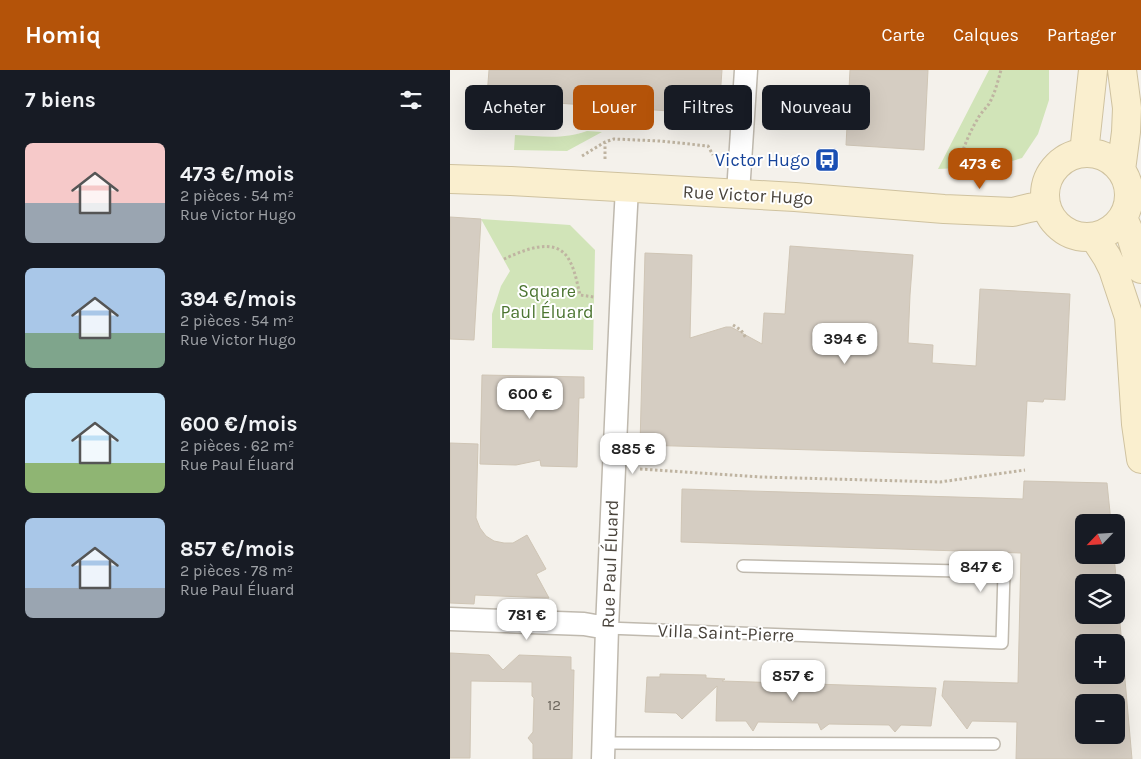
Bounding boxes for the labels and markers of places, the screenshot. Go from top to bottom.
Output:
bus stop icon: Victor Hugo [814,147,840,173]
pin: 473 € [945,148,1015,190]
place label: Victor Hugo [715,149,810,171]
pin: 394 € [810,322,880,365]
pin: 600 € [495,378,565,420]
pin: 885 € [598,432,668,475]
pin: 847 € [946,550,1016,593]
pin: 781 € [492,598,562,641]
pin: 857 € [758,660,828,702]

